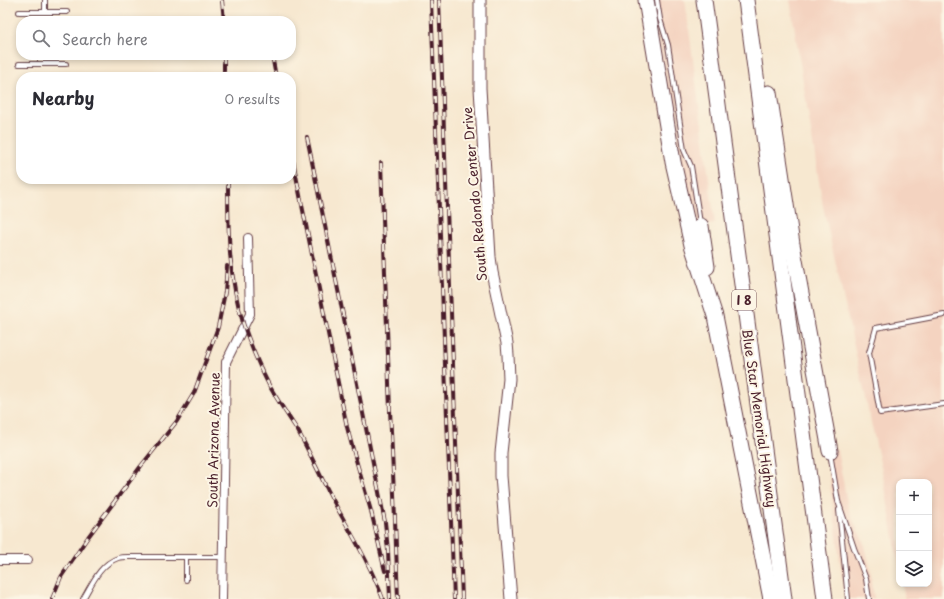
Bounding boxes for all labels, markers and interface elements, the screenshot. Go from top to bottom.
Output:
search box [16,16,296,60]
icon: search [30,27,52,49]
text: Search here [62,27,148,50]
text: Nearby [32,85,94,111]
text: 0 results [225,89,280,108]
street label: South Redondo Center Drive [457,106,491,282]
road number: I 8 [732,290,756,310]
street label: Blue Star Memorial Highway [738,327,782,509]
street label: South Arizona Avenue [202,372,224,508]
map controls [896,479,932,587]
button: + [896,479,932,515]
button: − [896,515,932,551]
button: layers [896,551,932,587]

